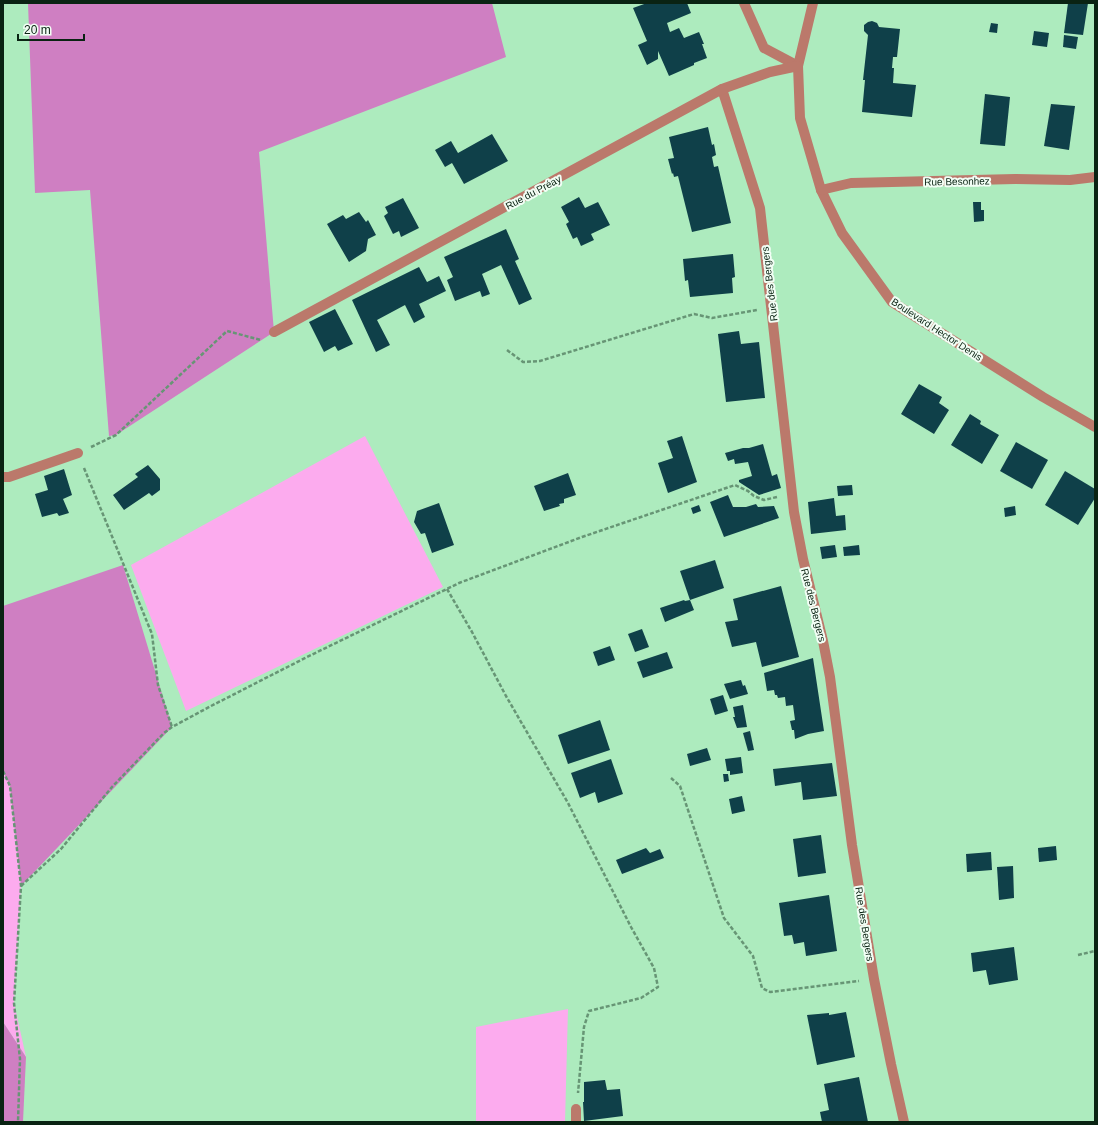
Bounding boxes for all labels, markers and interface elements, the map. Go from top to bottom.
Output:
scale bar [18,16,84,42]
text: 20 m [24,23,51,37]
street label: Rue du Préay [504,173,563,212]
street label: Rue Besonhez [924,175,990,188]
street label: Rue des Bergers [759,246,780,322]
street label: Boulevard Hector Denis [889,296,984,363]
street label: Rue des Bergers [799,567,828,643]
street label: Rue des Bergers [853,886,876,962]

